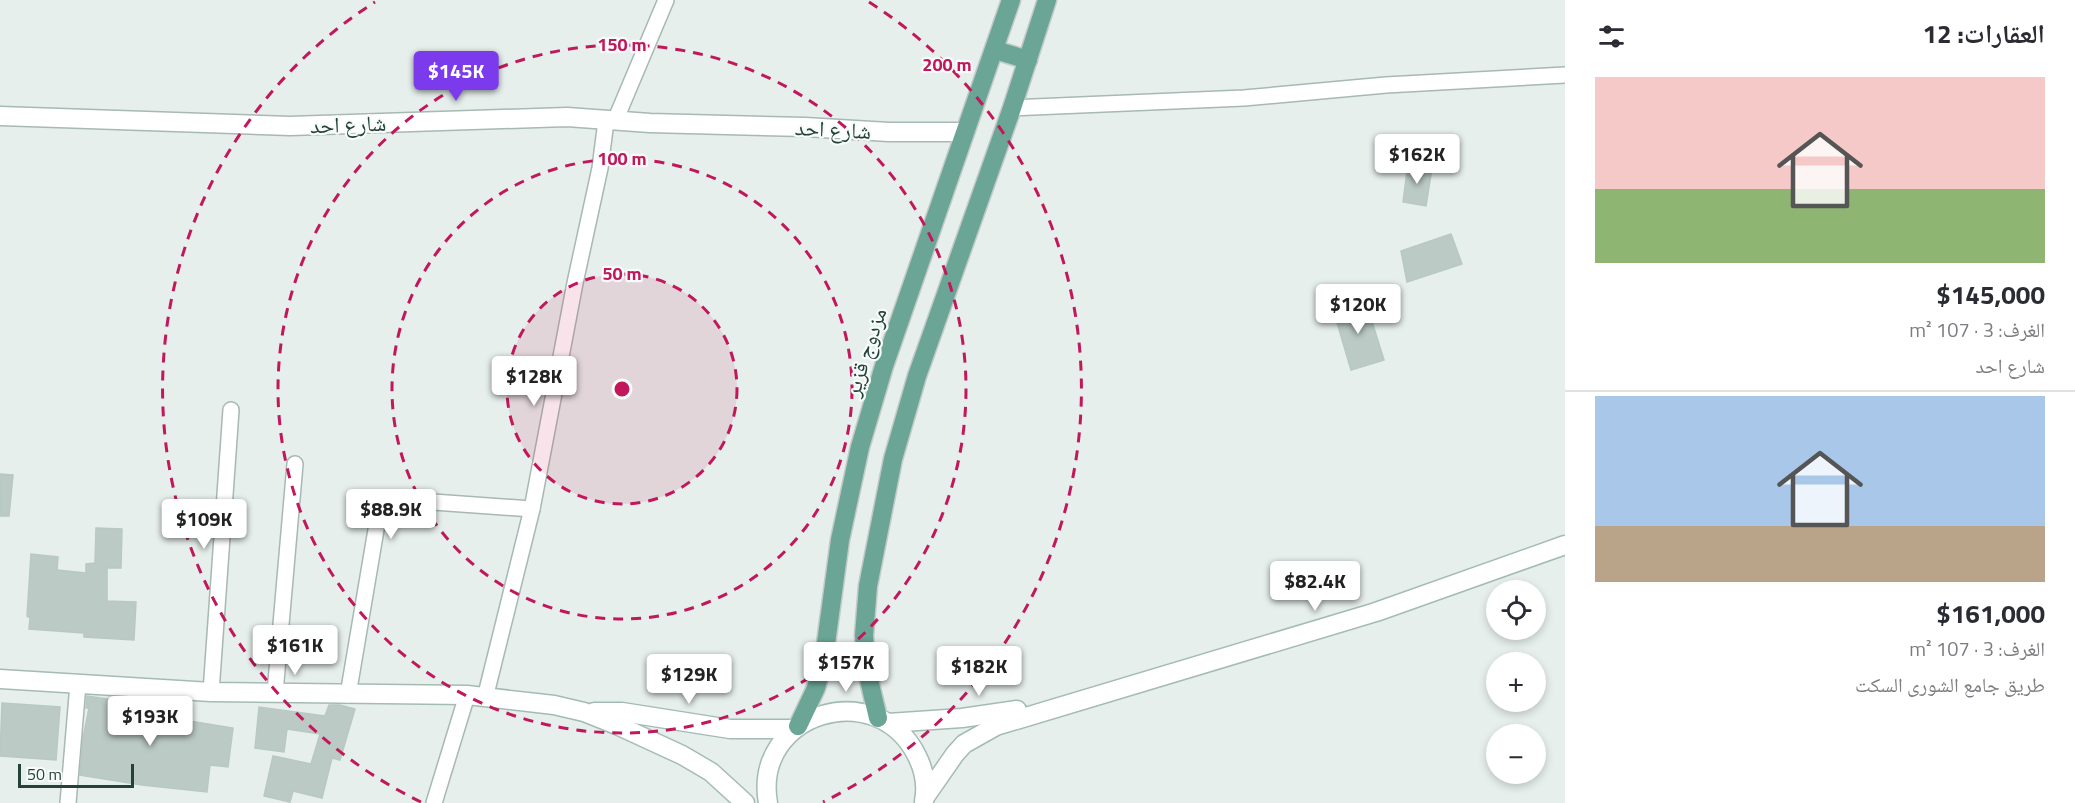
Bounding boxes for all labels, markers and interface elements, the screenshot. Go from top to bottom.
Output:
text: العقارات: 12 [1922,14,2045,53]
icon: filters [1595,20,1628,53]
text: 150 m [597,31,647,58]
pin: $145K [414,51,498,102]
text: 200 m [922,51,972,78]
text: $145K [428,55,484,86]
street label: شارع احد [309,106,387,142]
street label: شارع احد [794,110,872,148]
icon: home [1766,116,1874,224]
pin: $162K [1375,134,1459,185]
text: $162K [1389,138,1445,169]
text: 100 m [597,145,647,172]
text: 50 m [602,260,642,287]
text: $145,000 [1936,275,2045,314]
pin: $120K [1316,284,1400,335]
text: $120K [1330,288,1386,319]
street label: مزدوج قزير [834,303,895,402]
text: الغرف: 3 · 107 m² [1909,314,2045,345]
text: شارع احد [1976,350,2045,381]
pin: $128K [492,356,576,407]
text: $128K [506,360,562,391]
centre of rings [612,379,632,399]
icon: home [1766,435,1874,543]
pin: $88.9K [342,489,440,540]
text: $88.9K [360,493,422,524]
pin: $109K [162,499,246,550]
text: $109K [176,503,232,534]
pin: $82.4K [1266,561,1364,612]
text: $82.4K [1284,565,1346,596]
map controls [1486,580,1546,784]
button: locate [1486,580,1546,640]
text: $161,000 [1936,594,2045,633]
pin: $161K [253,625,337,676]
text: $161K [267,629,323,660]
text: الغرف: 3 · 107 m² [1909,633,2045,664]
pin: $157K [804,642,888,693]
text: $157K [818,646,874,677]
pin: $182K [937,646,1021,697]
text: $182K [951,650,1007,681]
button: + [1486,652,1546,712]
pin: $129K [647,654,731,705]
text: $129K [661,658,717,689]
text: طريق جامع الشورى السكت [1855,669,2045,700]
pin: $193K [108,696,192,747]
text: $193K [122,700,178,731]
button: − [1486,724,1546,784]
scale bar [18,761,134,788]
text: 50 m [27,762,62,786]

